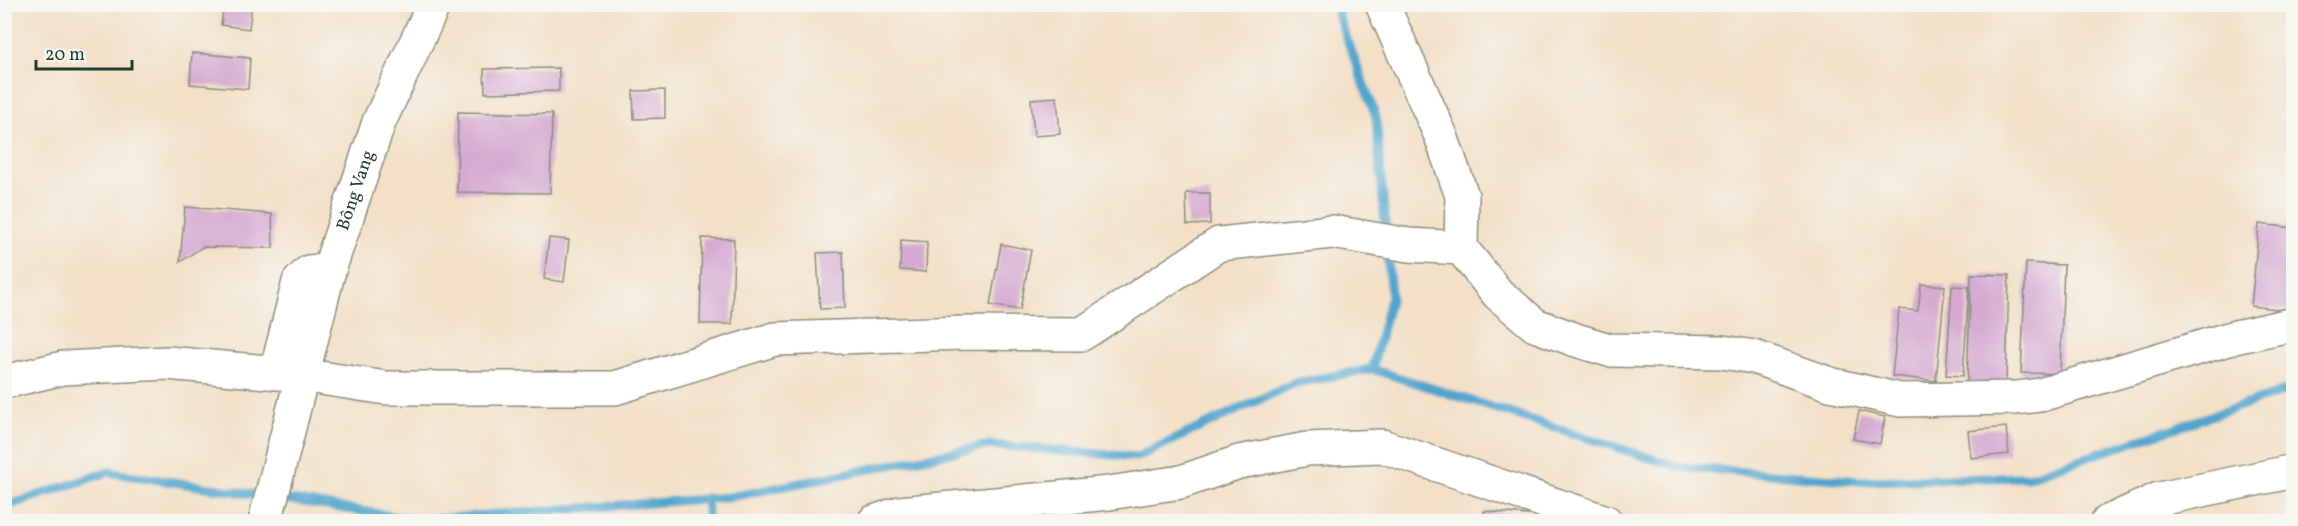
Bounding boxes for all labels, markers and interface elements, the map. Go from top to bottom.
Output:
scale bar [36,33,132,71]
text: 20 m [45,43,85,68]
street label: Bông Vang [331,147,381,234]

